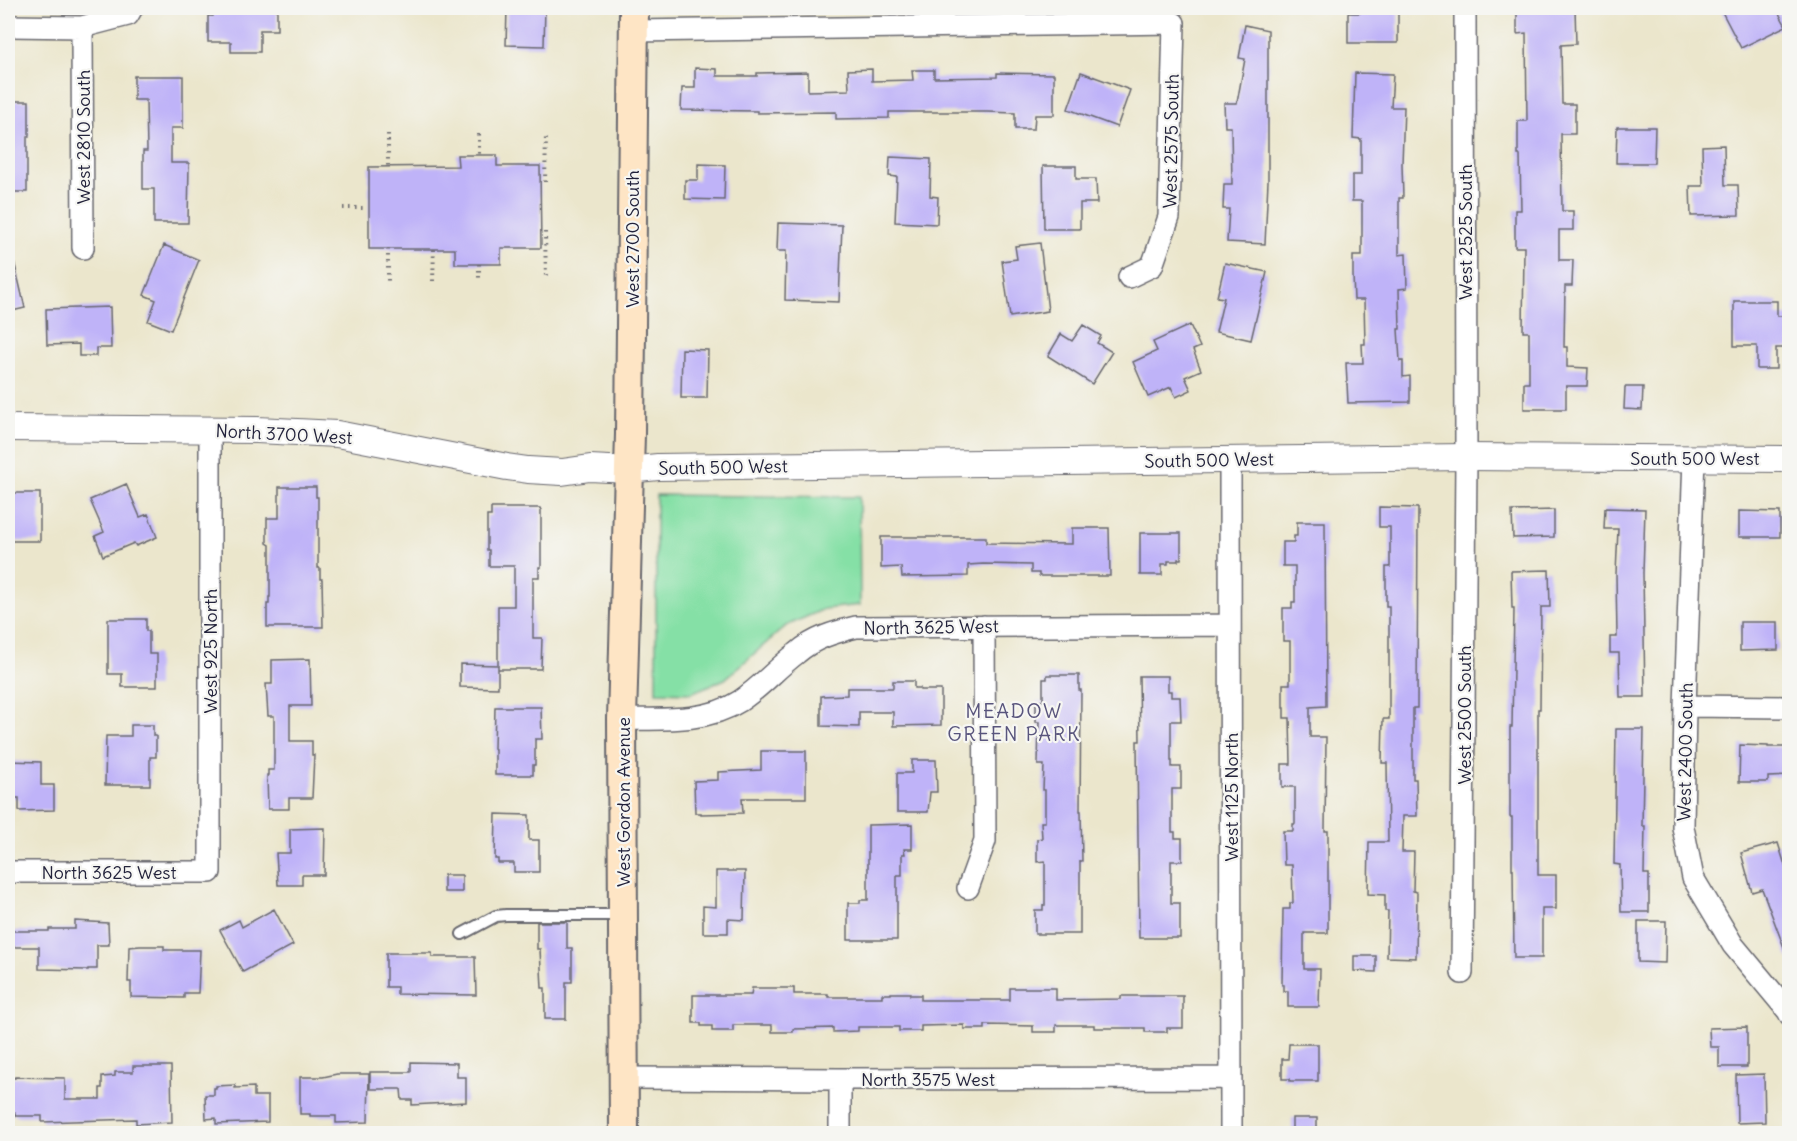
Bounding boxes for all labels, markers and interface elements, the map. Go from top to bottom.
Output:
street label: West 2810 South [72,70,95,204]
street label: West 2575 South [1158,73,1184,209]
street label: West 2525 South [1454,164,1477,300]
street label: West 2700 South [621,170,644,308]
street label: North 3700 West [215,419,353,449]
street label: South 500 West [1144,447,1274,473]
street label: South 500 West [1630,447,1760,470]
street label: South 500 West [658,454,788,480]
street label: West 925 North [199,589,222,713]
street label: North 3625 West [863,614,999,640]
street label: West 2500 South [1453,645,1476,785]
street label: West 2400 South [1672,682,1698,822]
district label: MEADOW GREEN PARK [947,698,1081,746]
street label: West Gordon Avenue [612,717,635,887]
street label: West 1125 North [1220,733,1243,861]
street label: North 3625 West [41,861,177,884]
street label: North 3575 West [861,1068,995,1091]

